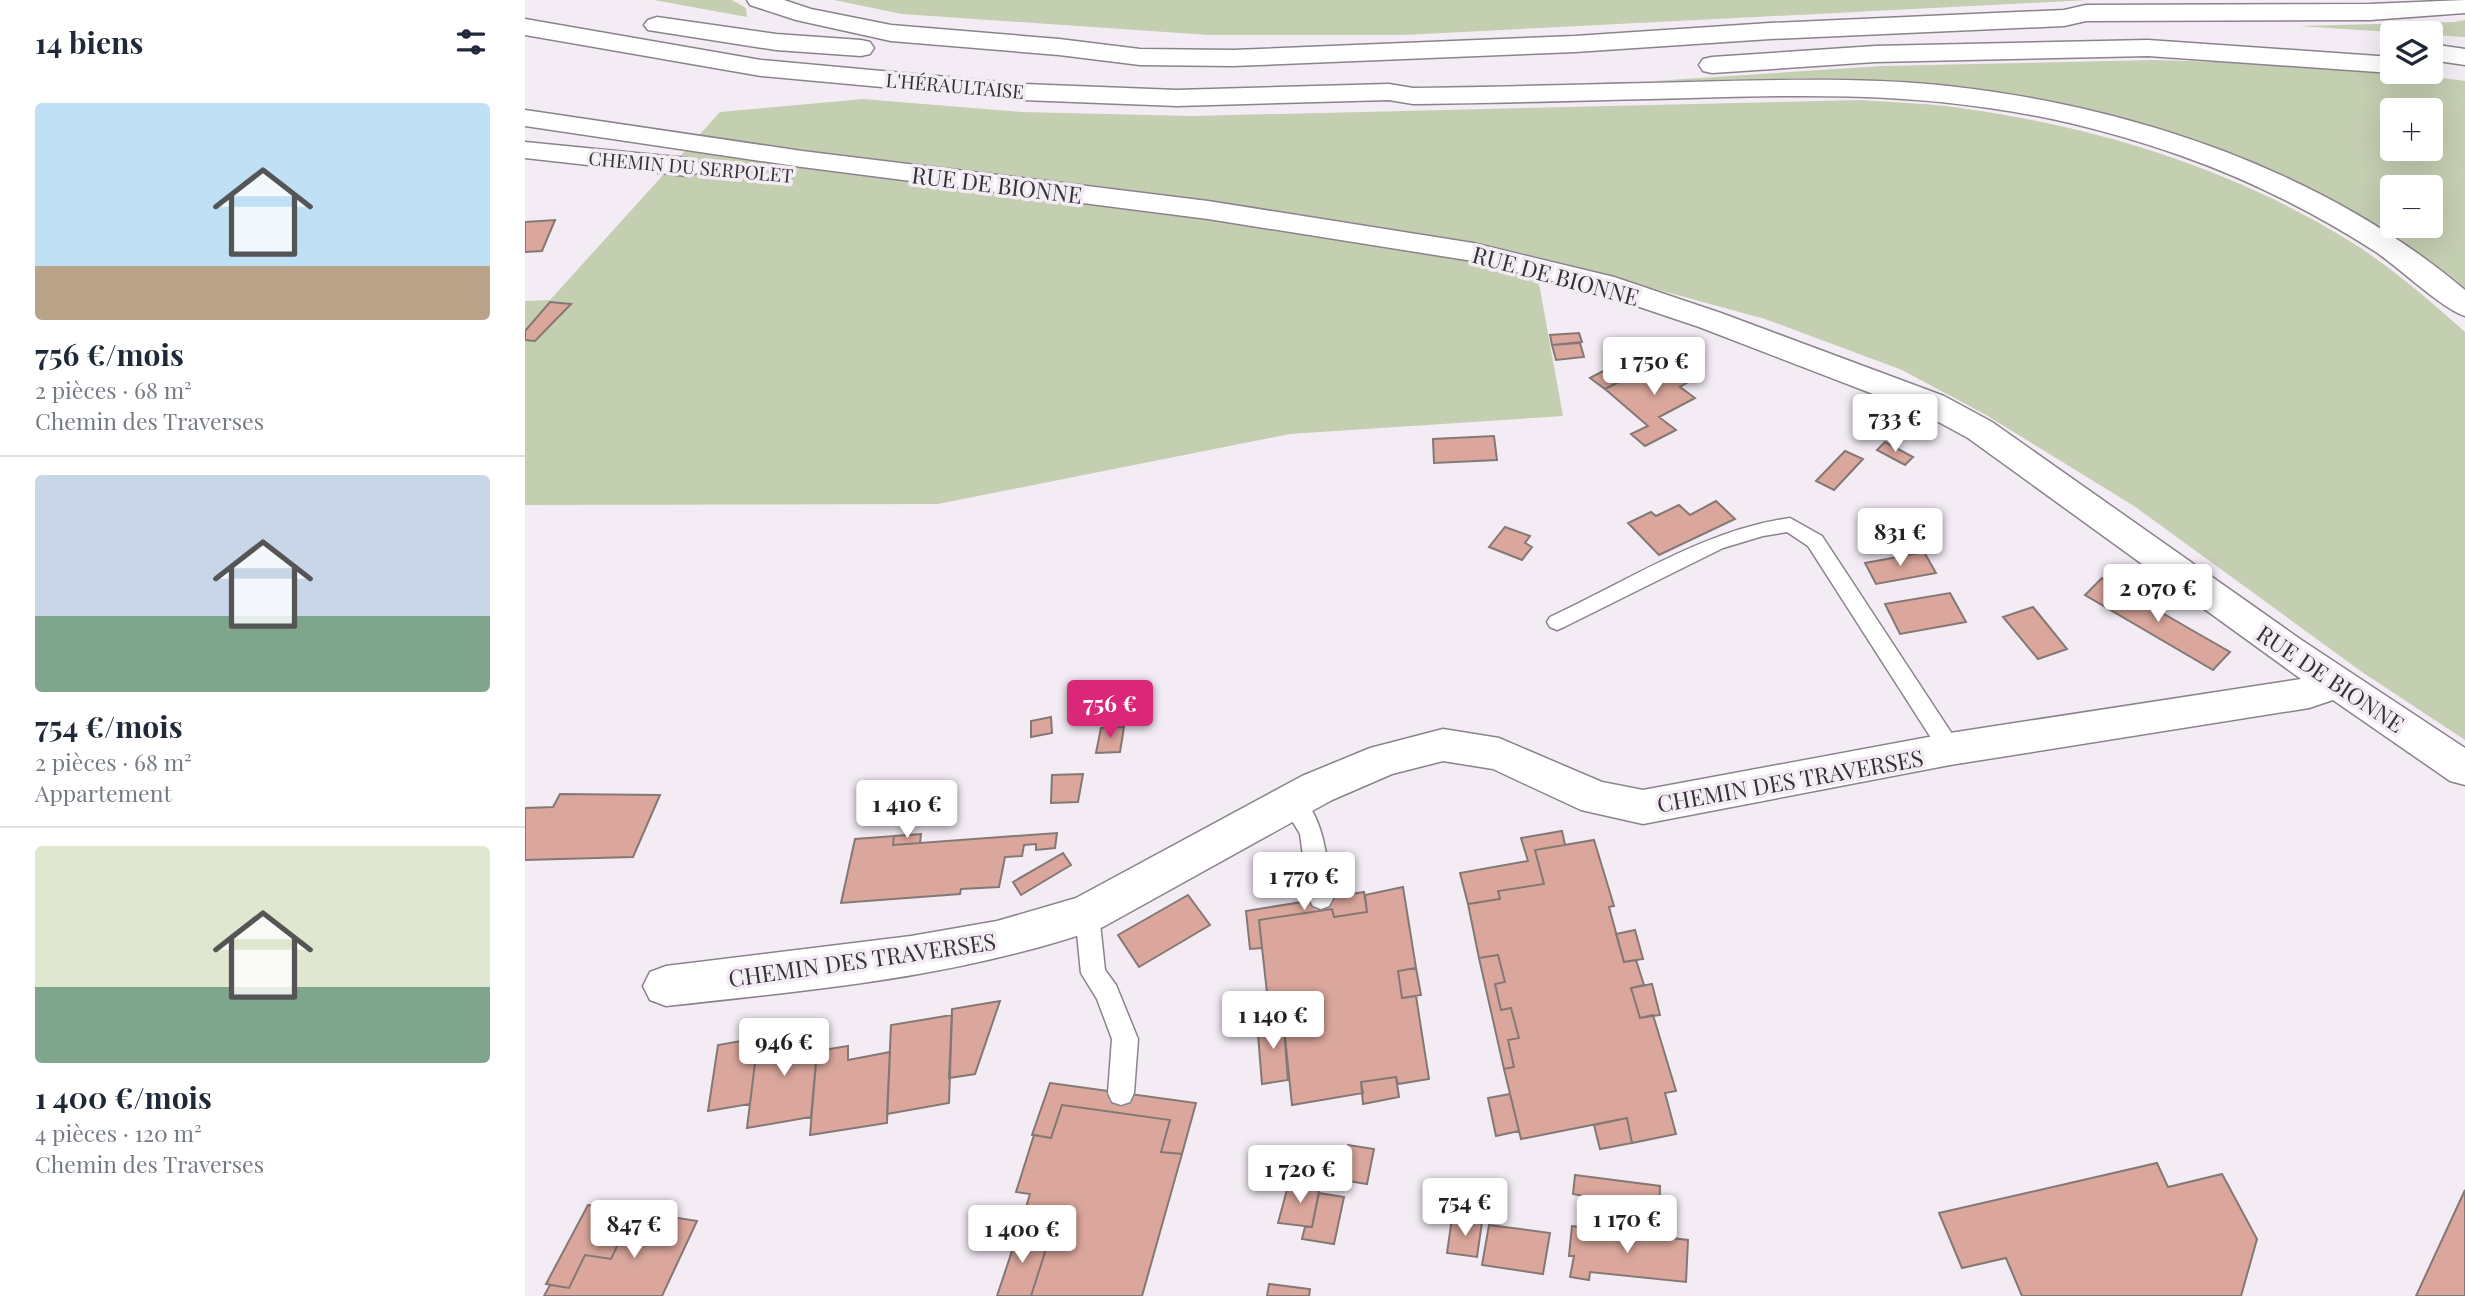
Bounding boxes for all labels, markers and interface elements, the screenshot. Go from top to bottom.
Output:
map controls [2380,21,2443,238]
button: layers [2380,21,2443,84]
text: 14 biens [35,22,143,62]
icon: filters [452,23,490,61]
street label: L'HÉRAULTAISE [885,66,1025,104]
button: + [2380,98,2443,161]
street label: CHEMIN DU SERPOLET [588,144,795,188]
icon: home [200,149,326,275]
street label: RUE DE BIONNE [910,158,1084,210]
button: − [2380,175,2443,238]
street label: RUE DE BIONNE [1469,238,1643,312]
text: 756 €/mois [35,334,184,374]
pin: 1 750 € [1589,338,1719,397]
text: 1 750 € [1619,344,1689,375]
text: 2 pièces · 68 m² [35,374,192,405]
pin: 733 € [1846,394,1944,454]
text: 733 € [1869,401,1921,432]
text: Chemin des Traverses [35,405,264,436]
pin: 831 € [1851,508,1949,568]
text: 831 € [1874,515,1926,546]
icon: home [200,521,326,647]
pin: 2 070 € [2093,564,2223,624]
text: 2 070 € [2119,571,2197,602]
street label: RUE DE BIONNE [2251,617,2411,739]
pin: 756 € [1061,680,1159,740]
text: 756 € [1083,687,1137,718]
text: 754 €/mois [35,706,183,746]
street label: CHEMIN DES TRAVERSES [1654,741,1926,819]
text: 2 pièces · 68 m² [35,746,192,777]
text: Appartement [35,777,172,808]
pin: 1 410 € [842,780,972,840]
text: 1 410 € [872,787,942,818]
pin: 1 770 € [1239,852,1369,912]
text: 1 770 € [1269,859,1339,890]
icon: home [200,892,326,1018]
street label: CHEMIN DES TRAVERSES [726,925,998,993]
pin: 1 140 € [1208,992,1338,1051]
text: 1 140 € [1238,998,1308,1029]
pin: 946 € [735,1018,833,1078]
text: 946 € [755,1025,813,1056]
text: 1 400 €/mois [35,1077,212,1117]
text: 4 pièces · 120 m² [35,1117,202,1148]
pin: 1 720 € [1235,1146,1365,1205]
text: Chemin des Traverses [35,1148,264,1179]
text: 1 720 € [1264,1152,1336,1183]
pin: 754 € [1416,1178,1514,1238]
text: 754 € [1439,1185,1491,1216]
pin: 1 170 € [1562,1196,1692,1255]
pin: 847 € [585,1200,683,1260]
text: 1 170 € [1593,1202,1661,1233]
pin: 1 400 € [957,1206,1087,1265]
text: 847 € [607,1207,661,1238]
text: 1 400 € [984,1212,1060,1243]

